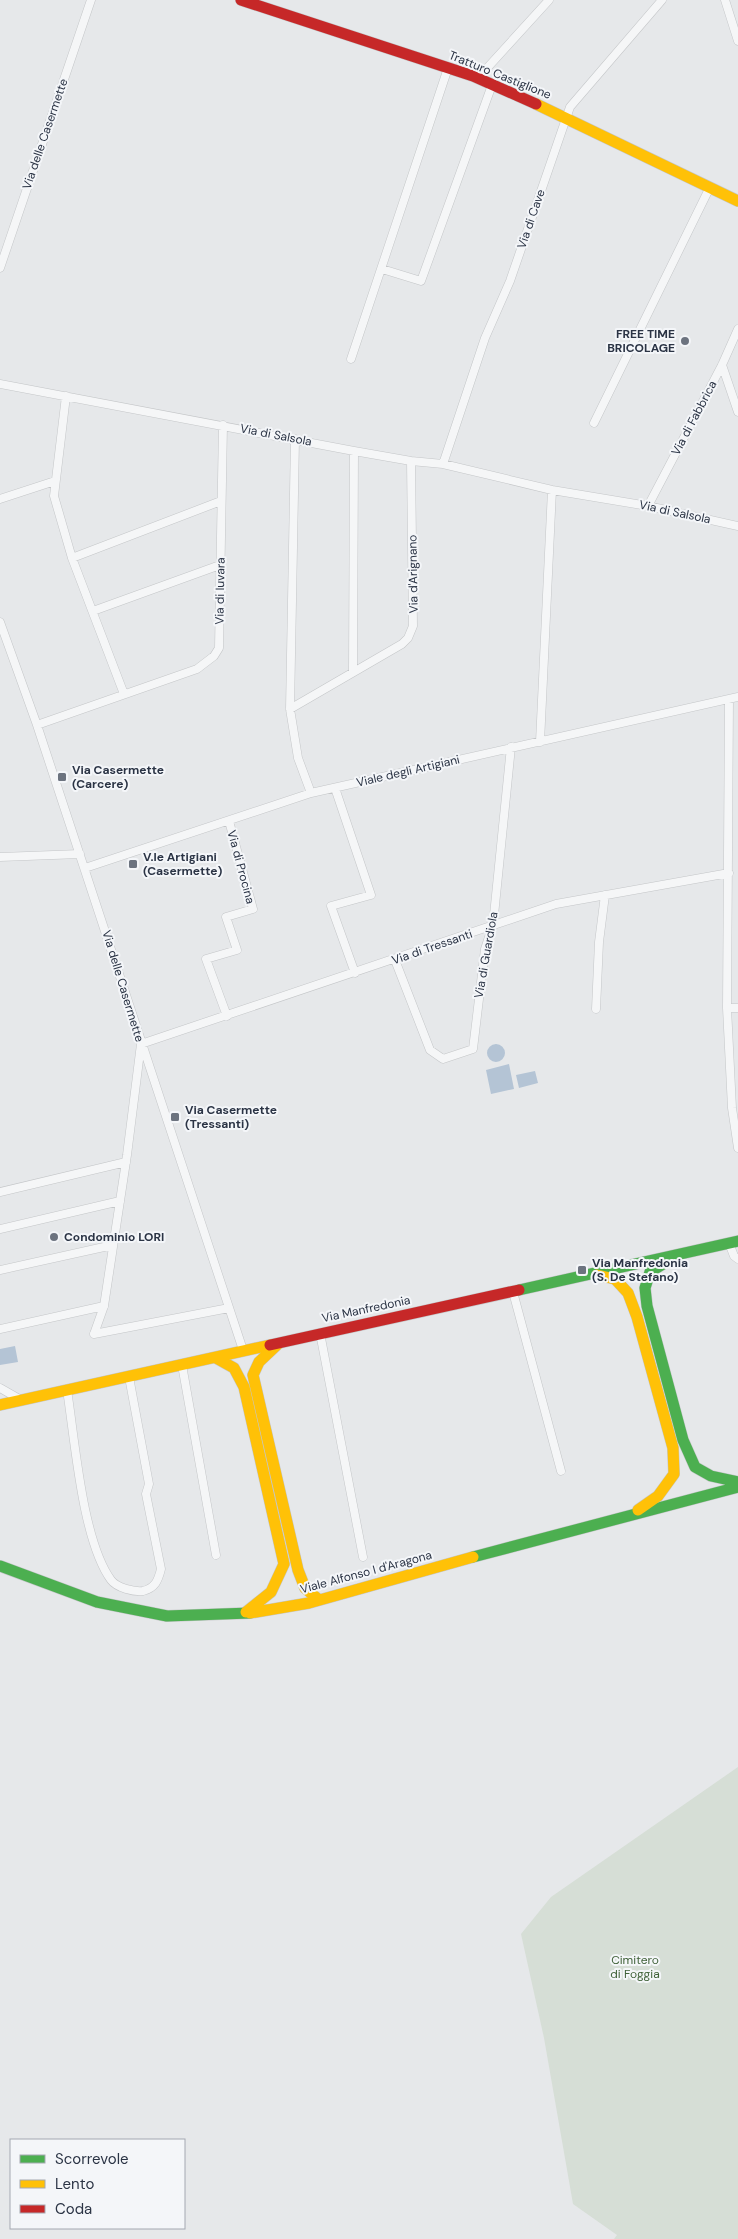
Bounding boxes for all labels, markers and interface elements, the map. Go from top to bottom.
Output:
street label: Tratturo Castiglione [446,47,554,103]
street label: Via delle Casermette [19,76,72,191]
street label: Via di Cave [513,187,549,251]
place label: FREE TIME BRICOLAGE [607,326,675,356]
marker: FREE TIME BRICOLAGE [679,335,691,347]
street label: Via di Fabbrica [668,378,720,458]
street label: Via di Salsola [239,420,313,450]
street label: Via di Salsola [638,497,712,527]
street label: Via d'Arignano [404,534,422,614]
street label: Via di Iuvara [211,557,229,625]
street label: Viale degli Artigiani [355,751,461,791]
place label: Via Casermette (Carcere) [72,762,164,792]
marker: Via Casermette (Carcere) [56,771,68,783]
street label: Via di Procina [223,828,259,906]
place label: V.le Artigiani (Casermette) [143,849,222,879]
marker: V.le Artigiani (Casermette) [127,858,139,870]
street label: Via di Guardiola [471,910,501,1000]
street label: Via di Tressanti [390,926,475,968]
street label: Via delle Casermette [98,928,148,1044]
place label: Via Casermette (Tressanti) [185,1102,277,1132]
marker: Via Casermette (Tressanti) [169,1111,181,1123]
place label: Condominio LORI [64,1229,164,1245]
marker: Condominio LORI [48,1231,60,1243]
place label: Via Manfredonia (S. De Stefano) [592,1255,688,1285]
marker: Via Manfredonia (S. De Stefano) [576,1264,588,1276]
street label: Via Manfredonia [320,1292,412,1326]
street label: Viale Alfonso I d'Aragona [298,1547,434,1597]
park label: Cimitero di Foggia [610,1952,660,1982]
legend [10,2139,185,2229]
text: Scorrevole [55,2149,129,2169]
text: Lento [55,2174,94,2194]
text: Coda [55,2199,92,2219]

